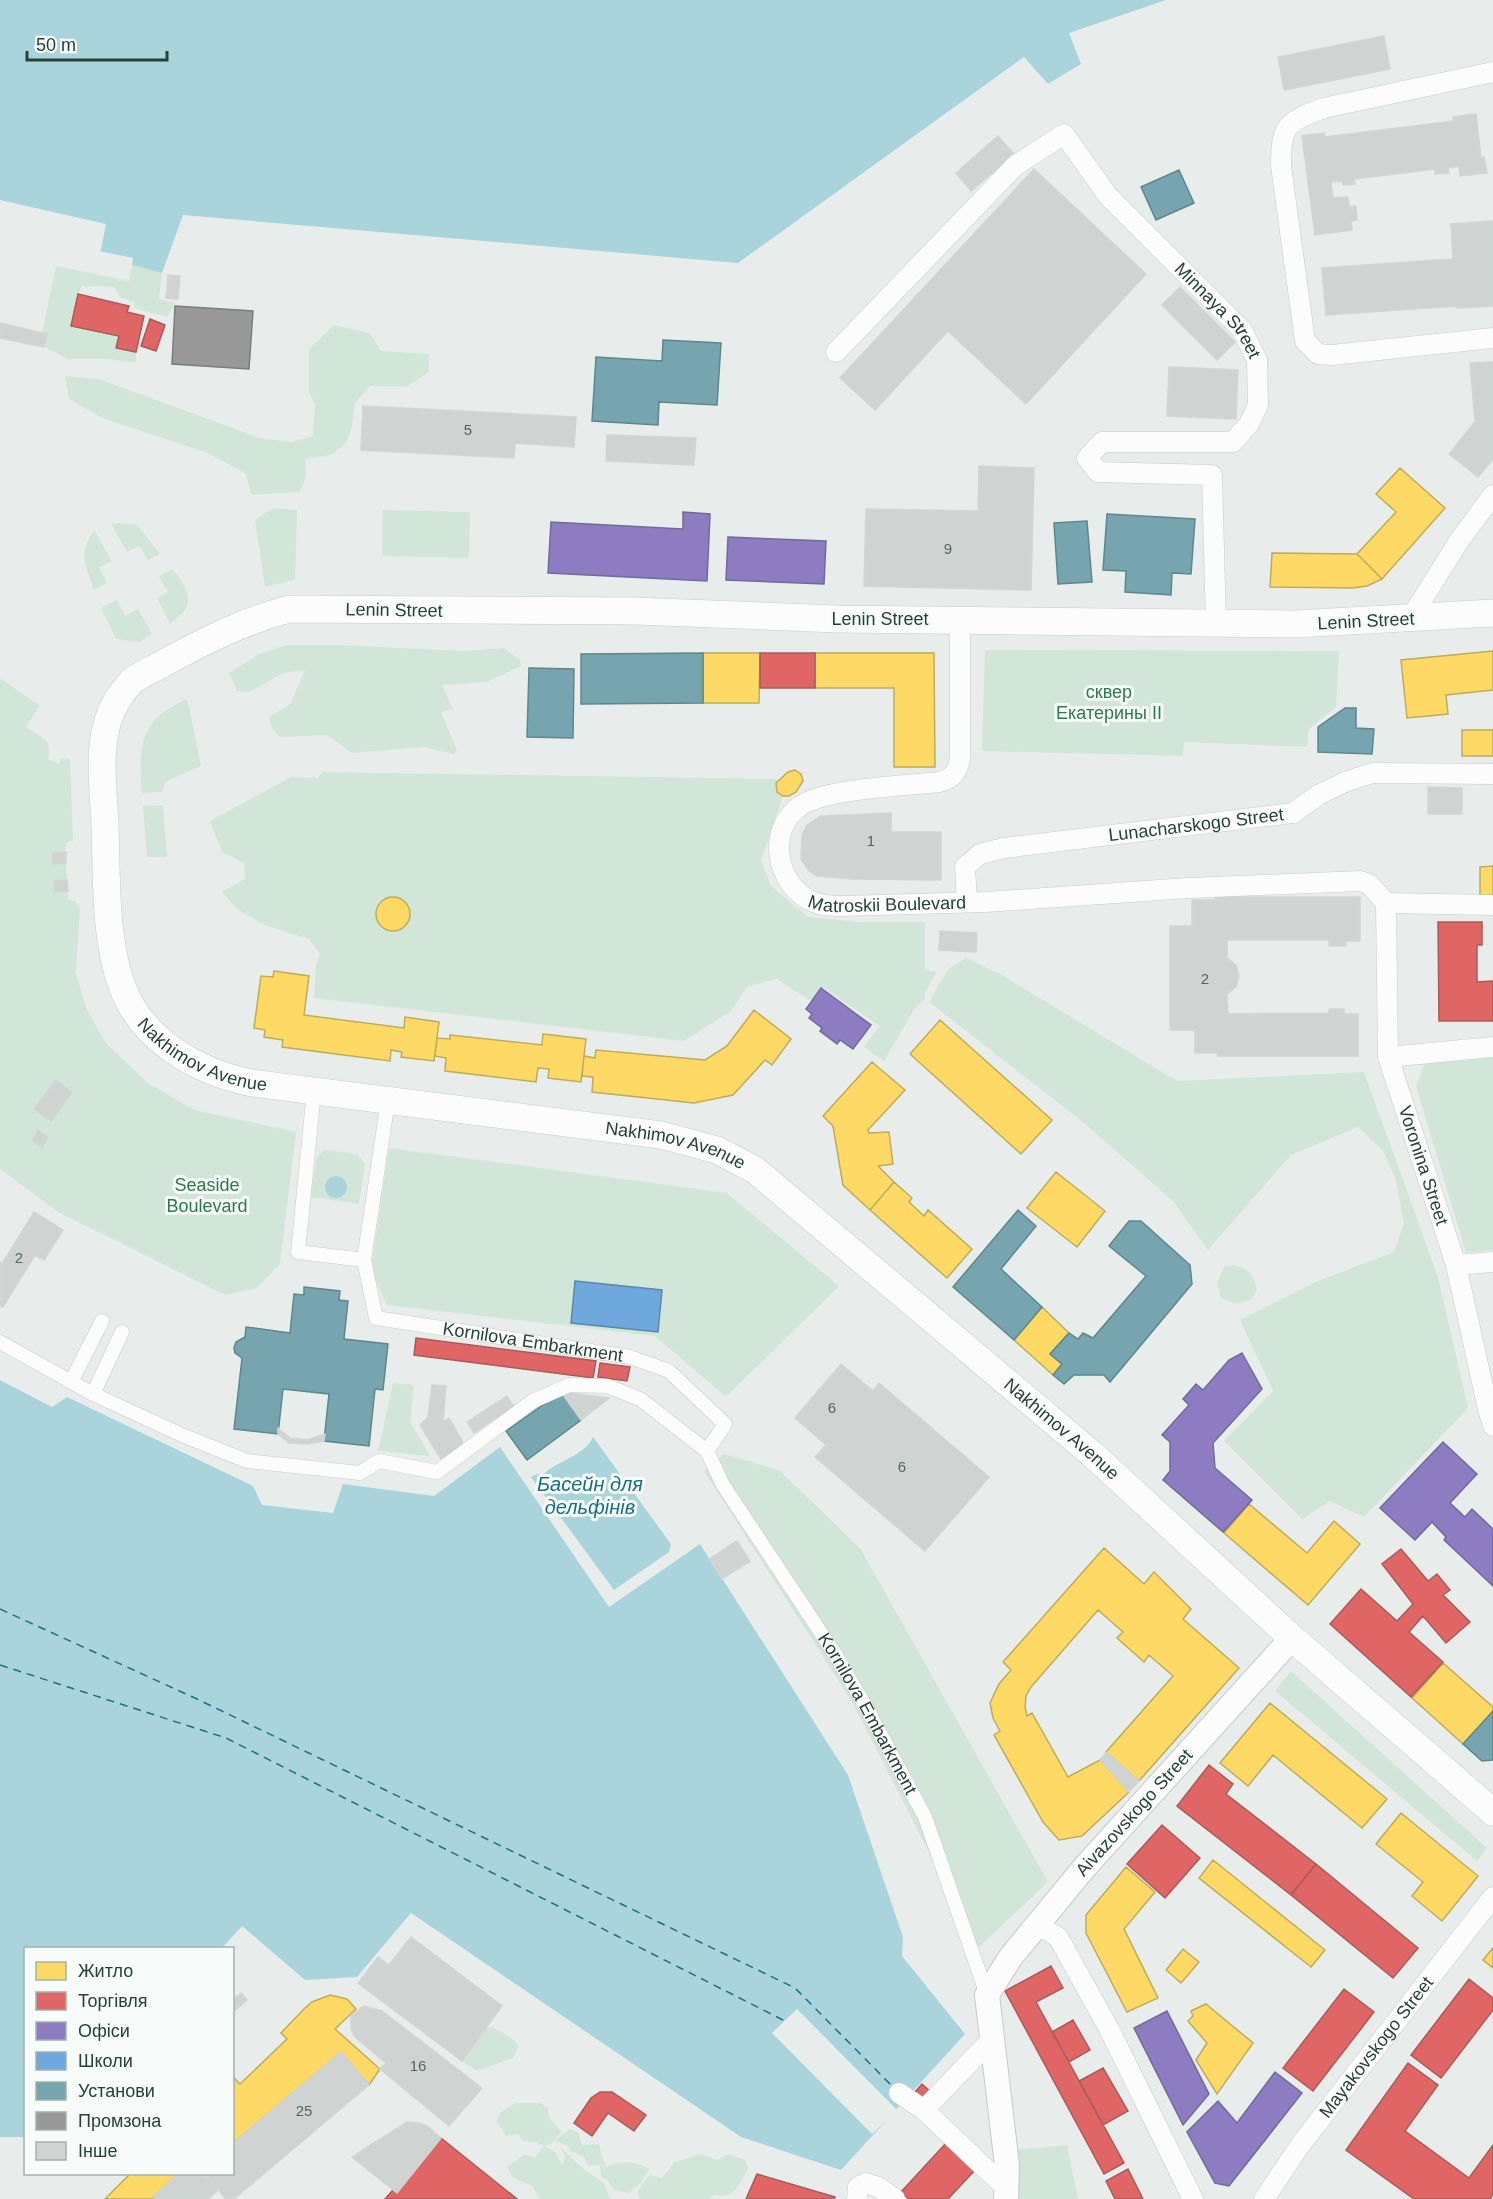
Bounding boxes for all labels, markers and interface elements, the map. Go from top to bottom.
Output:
scale bar [27,24,166,62]
text: 50 m [36,35,76,55]
street label: Minnaya Street [1171,259,1265,362]
house number: 5 [464,421,472,438]
house number: 9 [944,540,952,557]
street label: Lenin Street [345,599,443,621]
street label: Lenin Street [1317,608,1415,634]
street label: Lenin Street [831,609,929,629]
park label: cквер Екатерины II [1056,682,1162,723]
street label: Lunacharskogo Street [1107,804,1285,845]
house number: 1 [867,832,875,849]
street label: Matroskii Boulevard [805,891,966,916]
house number: 2 [1201,970,1209,987]
street label: Nakhimov Avenue [134,1014,268,1095]
street label: Voronina Street [1395,1103,1452,1227]
street label: Nakhimov Avenue [604,1118,749,1173]
park label: Seaside Boulevard [166,1175,248,1216]
house number: 2 [15,1249,23,1266]
street label: Kornilova Embarkment [441,1318,624,1366]
street label: Nakhimov Avenue [1000,1374,1123,1484]
house number: 6 [828,1399,836,1416]
house number: 6 [898,1458,906,1475]
water label: Басейн для дельфiнiв [537,1473,643,1518]
street label: Kornilova Embarkment [814,1629,921,1798]
street label: Aivazovskogo Street [1072,1745,1197,1880]
legend [24,1947,234,2175]
text: Житло [78,1961,133,1981]
street label: Mayakovskogo Street [1315,1973,1437,2122]
text: Торгівля [78,1991,148,2011]
text: Офіси [78,2021,130,2041]
text: Школи [78,2051,133,2071]
house number: 16 [410,2057,426,2074]
text: Установи [78,2081,155,2101]
house number: 25 [296,2102,312,2119]
text: Промзона [78,2111,162,2131]
text: Інше [78,2141,117,2161]

